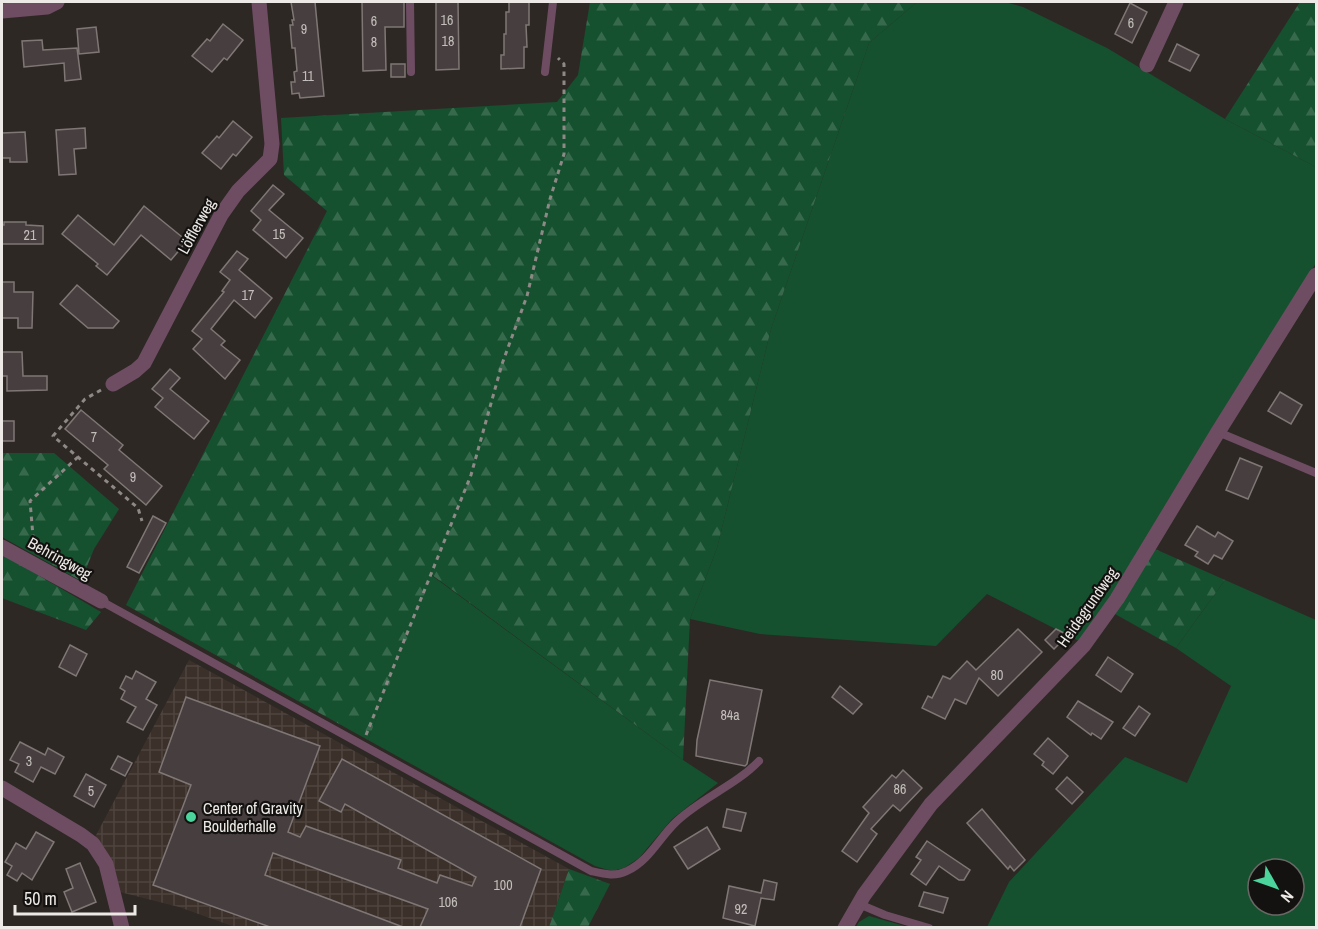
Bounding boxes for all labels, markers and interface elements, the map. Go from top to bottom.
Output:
house number: 16 [441,11,453,29]
house number: 6 [371,12,377,30]
house number: 6 [1128,14,1134,32]
house number: 9 [301,20,307,38]
house number: 18 [442,32,454,50]
house number: 8 [371,33,377,51]
house number: 11 [302,67,315,85]
street label: Löfflerweg [172,194,221,258]
house number: 15 [273,225,285,243]
house number: 21 [24,226,37,244]
house number: 17 [242,286,254,304]
house number: 7 [91,428,97,446]
house number: 9 [130,468,136,486]
street label: Behringweg [24,531,97,585]
street label: Heidegrundweg [1051,562,1123,651]
house number: 80 [991,666,1003,684]
house number: 84a [720,706,740,724]
house number: 3 [26,752,32,770]
house number: 86 [894,780,906,798]
house number: 5 [88,782,94,800]
place label: Center of Gravity Boulderhalle [203,797,303,837]
marker: Center of Gravity Boulderhalle [184,810,198,824]
north arrow [1246,857,1306,917]
house number: 100 [493,876,513,894]
scale bar [15,878,135,916]
text: 50 m [24,886,57,911]
text: N [1276,886,1299,907]
house number: 106 [438,893,458,911]
house number: 92 [735,900,747,918]

